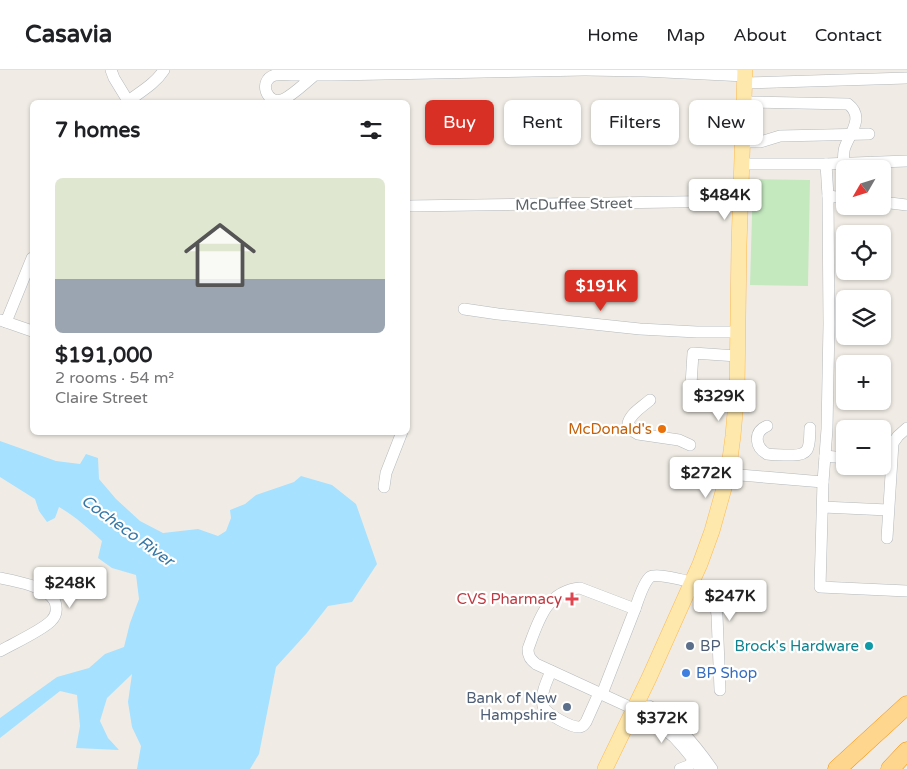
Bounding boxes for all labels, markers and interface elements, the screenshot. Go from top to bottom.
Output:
text: Casavia [25,20,112,49]
text: Home [587,24,638,46]
text: Map [666,24,705,46]
text: About [733,24,787,46]
text: Contact [815,24,882,46]
chip: Buy [425,100,494,145]
chip: Rent [504,100,581,145]
chip: Filters [591,100,679,145]
chip: New [689,100,763,145]
icon: filters [357,116,385,144]
text: 7 homes [55,118,140,143]
north arrow [836,160,891,215]
map controls [836,160,891,475]
pin: $484K [690,178,760,221]
text: $484K [700,185,750,205]
street label: McDuffee Street [515,194,633,214]
icon: home [175,210,265,300]
button: locate [836,225,891,280]
pin: $191K [566,270,636,312]
text: $191K [576,276,626,296]
button: layers [836,290,891,345]
text: $191,000 [55,343,153,368]
button: + [836,355,891,410]
text: 2 rooms · 54 m² [55,368,174,388]
pin: $329K [684,380,754,422]
text: $329K [694,386,744,406]
text: Claire Street [55,388,148,408]
place label: McDonald's [568,420,652,438]
button: − [836,420,891,475]
marker: McDonald's [656,423,668,435]
pin: $272K [671,456,741,499]
text: $272K [681,463,731,483]
water label: Cocheco River [77,491,179,572]
pin: $248K [35,566,105,609]
text: $248K [45,573,95,593]
pin: $247K [695,580,765,622]
text: $247K [705,586,755,606]
place label: CVS Pharmacy [457,590,562,608]
marker: CVS Pharmacy [566,593,578,605]
place label: BP [700,637,720,655]
place label: Brock's Hardware [734,637,859,655]
marker: BP [684,640,696,652]
marker: Brock's Hardware [863,640,875,652]
place label: BP Shop [696,664,757,682]
marker: BP Shop [680,667,692,679]
place label: Bank of New Hampshire [466,689,557,724]
marker: Bank of New Hampshire [561,701,573,713]
pin: $372K [627,702,697,744]
text: $372K [637,708,687,728]

